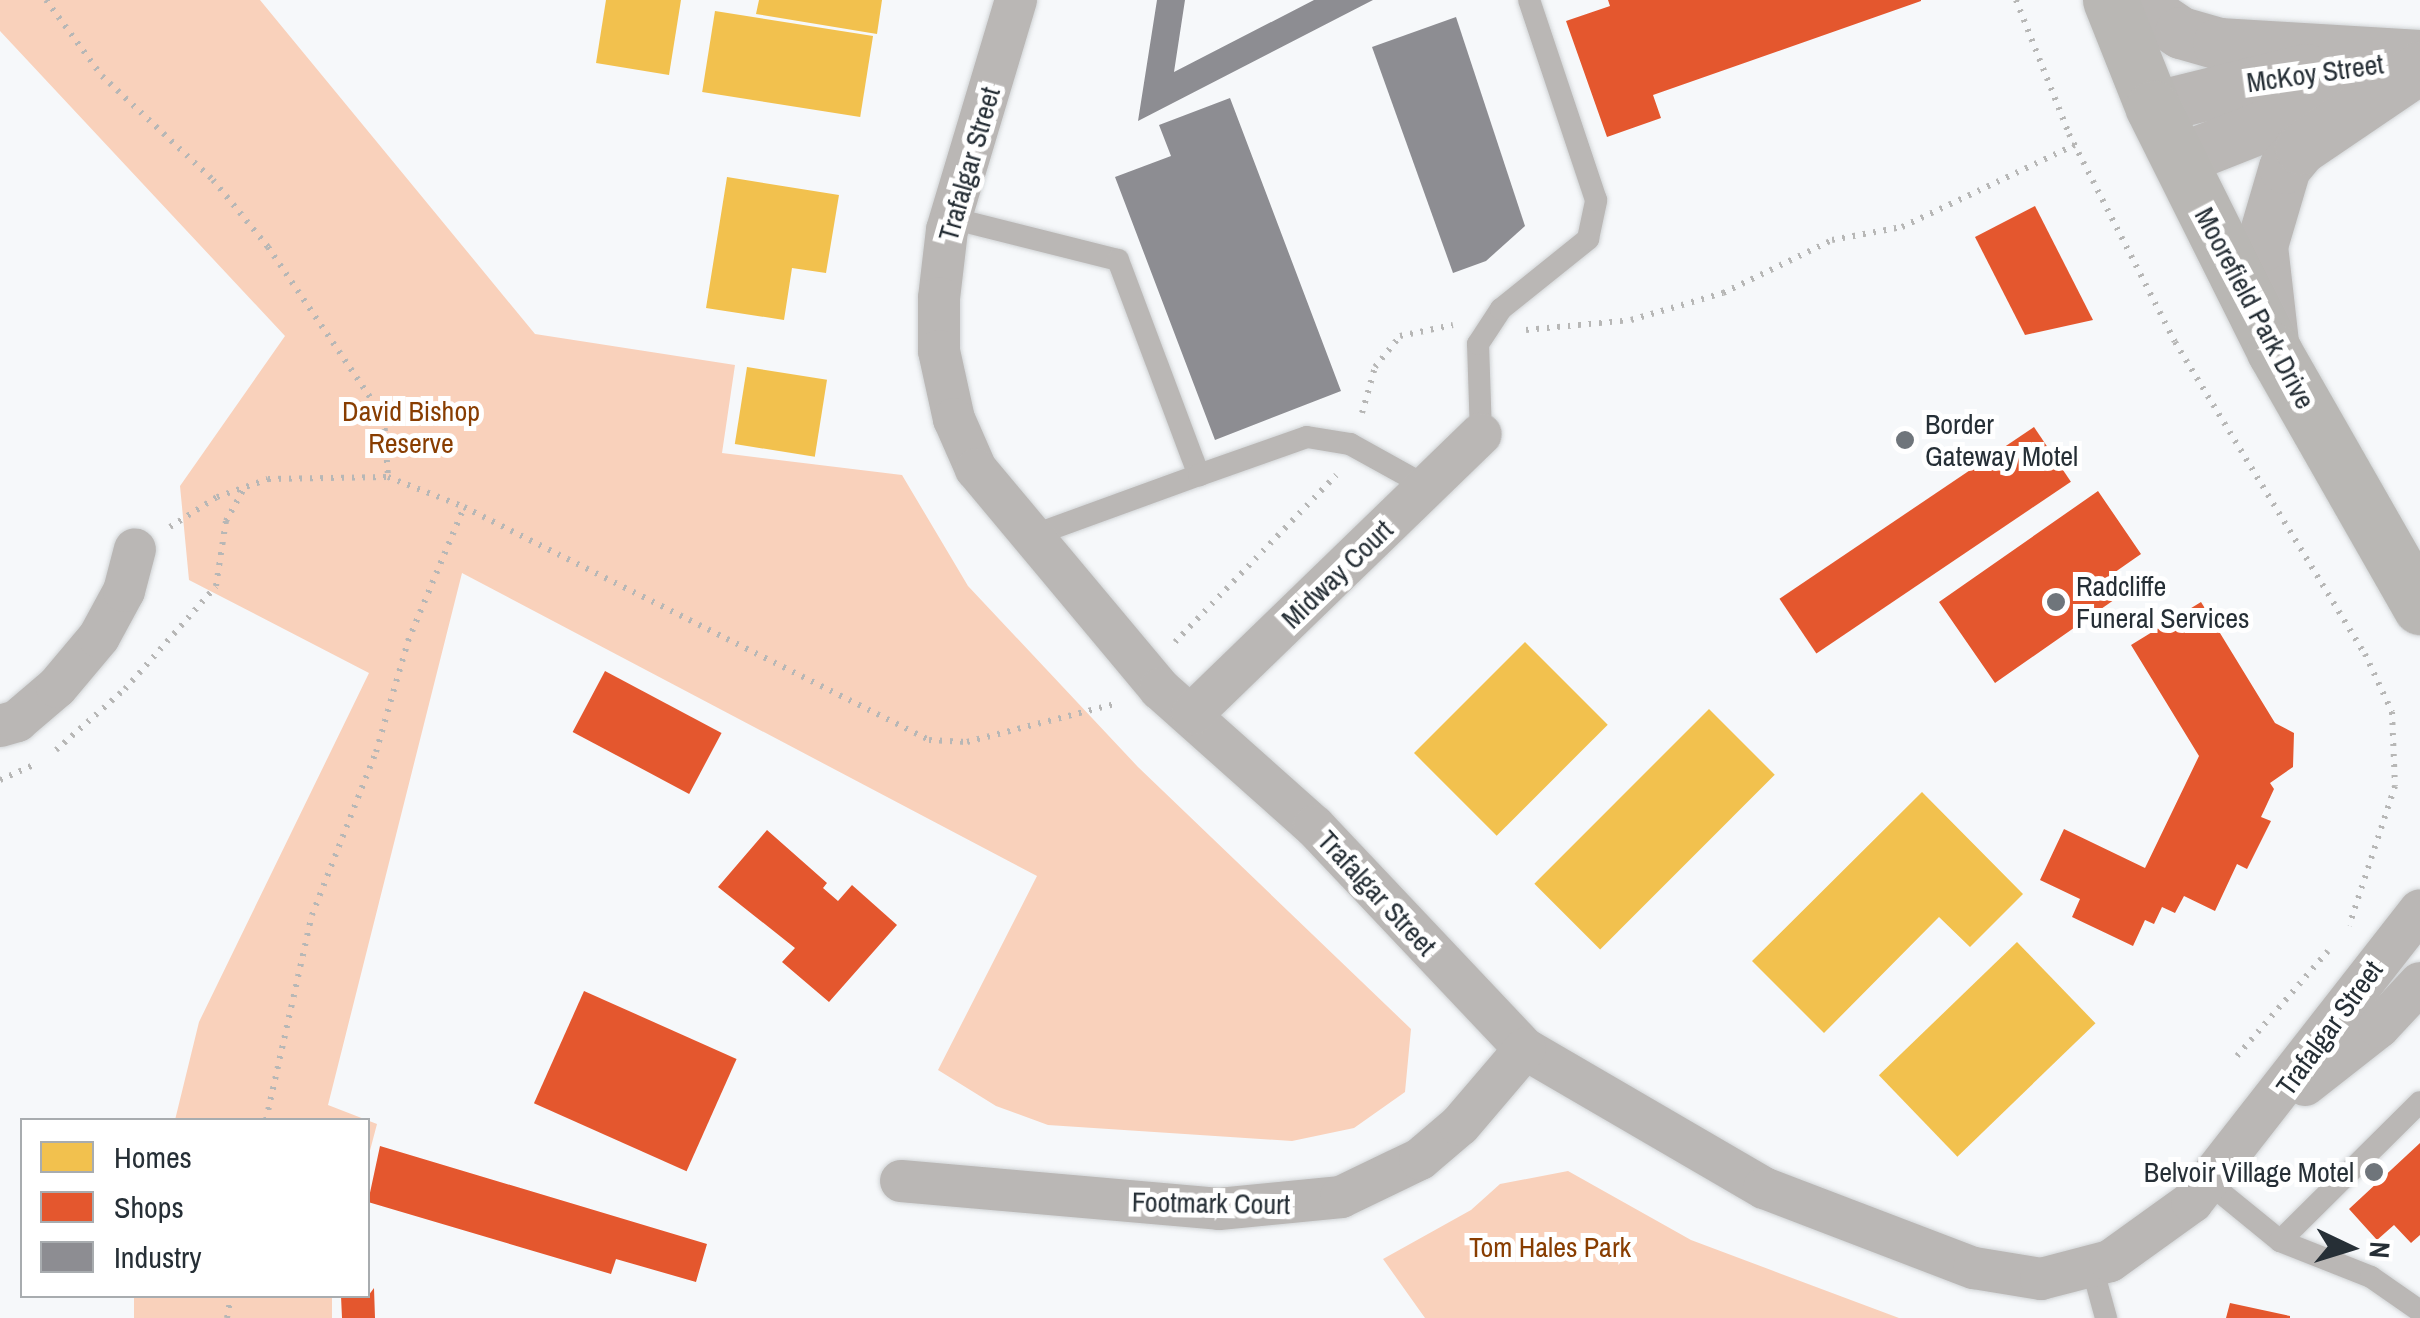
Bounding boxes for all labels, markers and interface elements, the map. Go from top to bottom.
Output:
street label: McKoy Street [2244,47,2386,99]
street label: Trafalgar Street [931,83,1007,245]
street label: Moorefield Park Drive [2188,202,2322,414]
park label: David Bishop Reserve [342,394,480,460]
place label: Border Gateway Motel [1925,407,2078,473]
marker: Border Gateway Motel [1894,429,1916,451]
street label: Midway Court [1274,513,1400,635]
place label: Radcliffe Funeral Services [2076,569,2250,635]
marker: Radcliffe Funeral Services [2045,591,2067,613]
street label: Trafalgar Street [1311,824,1443,962]
street label: Trafalgar Street [2269,954,2389,1102]
legend [20,1118,370,1298]
text: Homes [114,1137,192,1177]
place label: Belvoir Village Motel [2144,1155,2354,1189]
marker: Belvoir Village Motel [2363,1161,2385,1183]
street label: Footmark Court [1132,1185,1290,1221]
text: Shops [114,1187,184,1227]
north arrow [2300,1198,2400,1298]
park label: Tom Hales Park [1469,1230,1631,1264]
text: Industry [114,1237,202,1277]
text: N [2360,1240,2399,1260]

